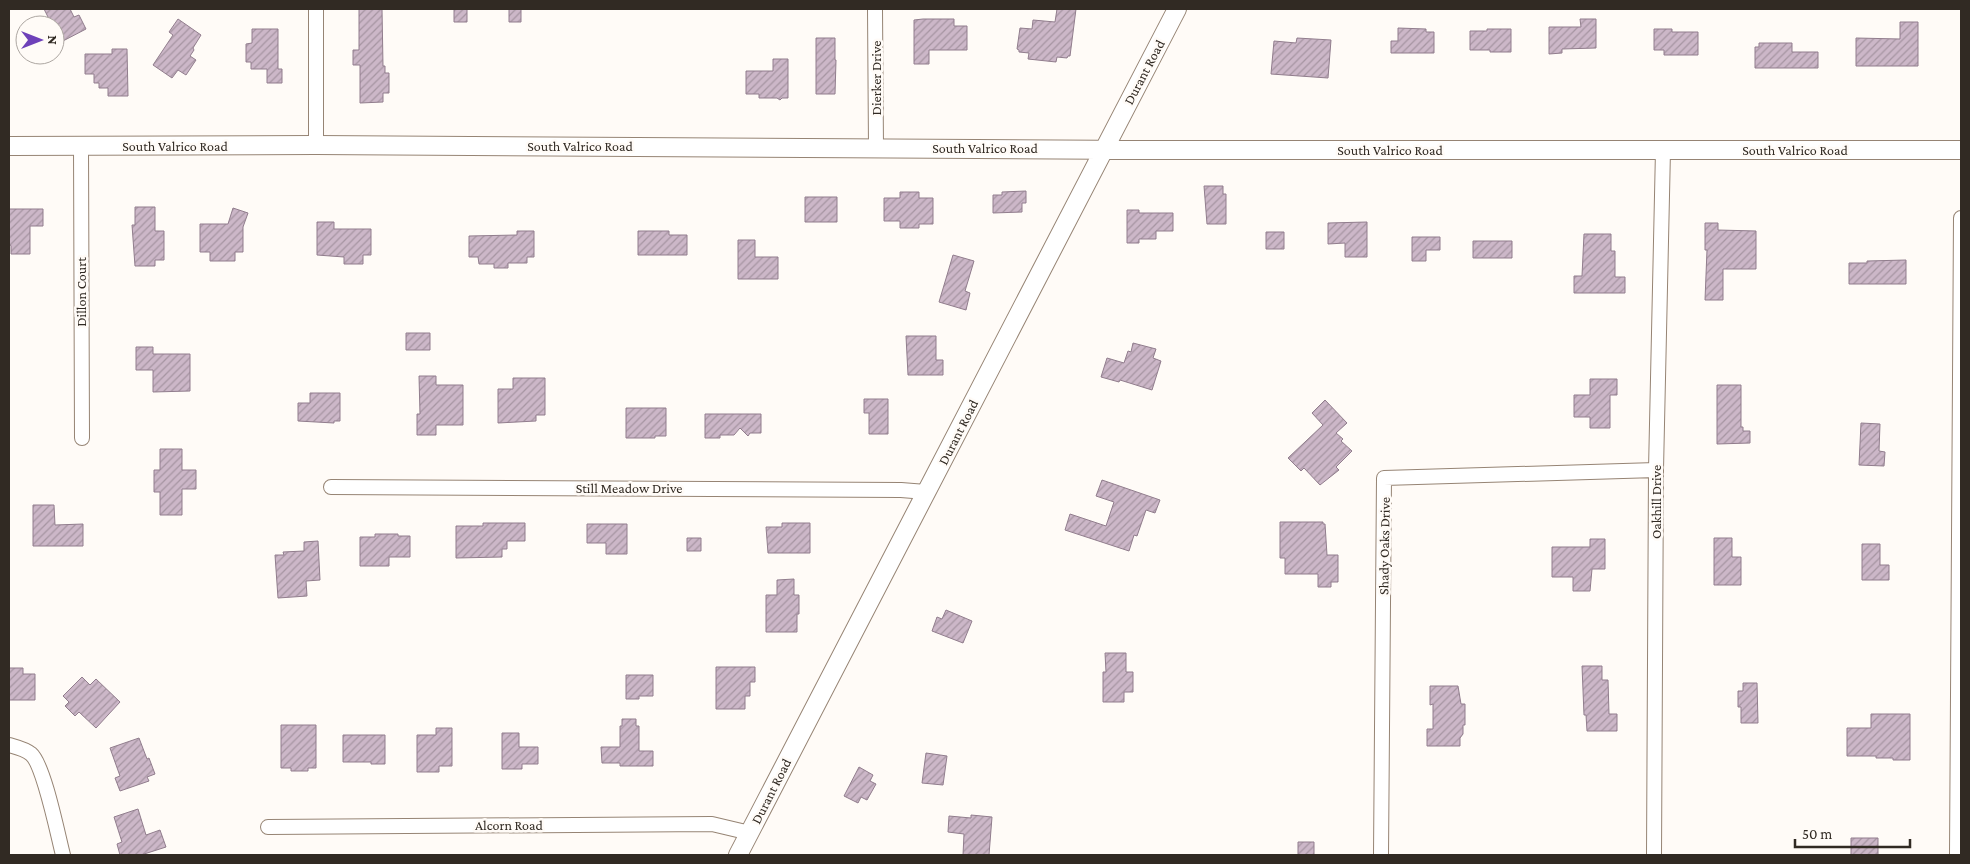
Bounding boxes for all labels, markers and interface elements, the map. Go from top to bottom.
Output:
north arrow [15,15,65,65]
text: N [45,35,61,45]
street label: Durant Road [1120,36,1168,107]
street label: Dierker Drive [868,41,884,115]
street label: South Valrico Road [122,138,228,154]
street label: South Valrico Road [527,138,633,154]
street label: South Valrico Road [932,140,1038,156]
street label: South Valrico Road [1337,142,1443,158]
street label: South Valrico Road [1742,142,1848,158]
street label: Dillon Court [73,257,89,327]
street label: Durant Road [935,396,982,467]
street label: Oakhill Drive [1648,465,1664,539]
street label: Still Meadow Drive [576,480,682,496]
street label: Shady Oaks Drive [1375,497,1393,595]
street label: Durant Road [748,755,795,826]
scale bar [1795,816,1910,848]
street label: Alcorn Road [475,817,544,833]
text: 50 m [1802,826,1832,842]

